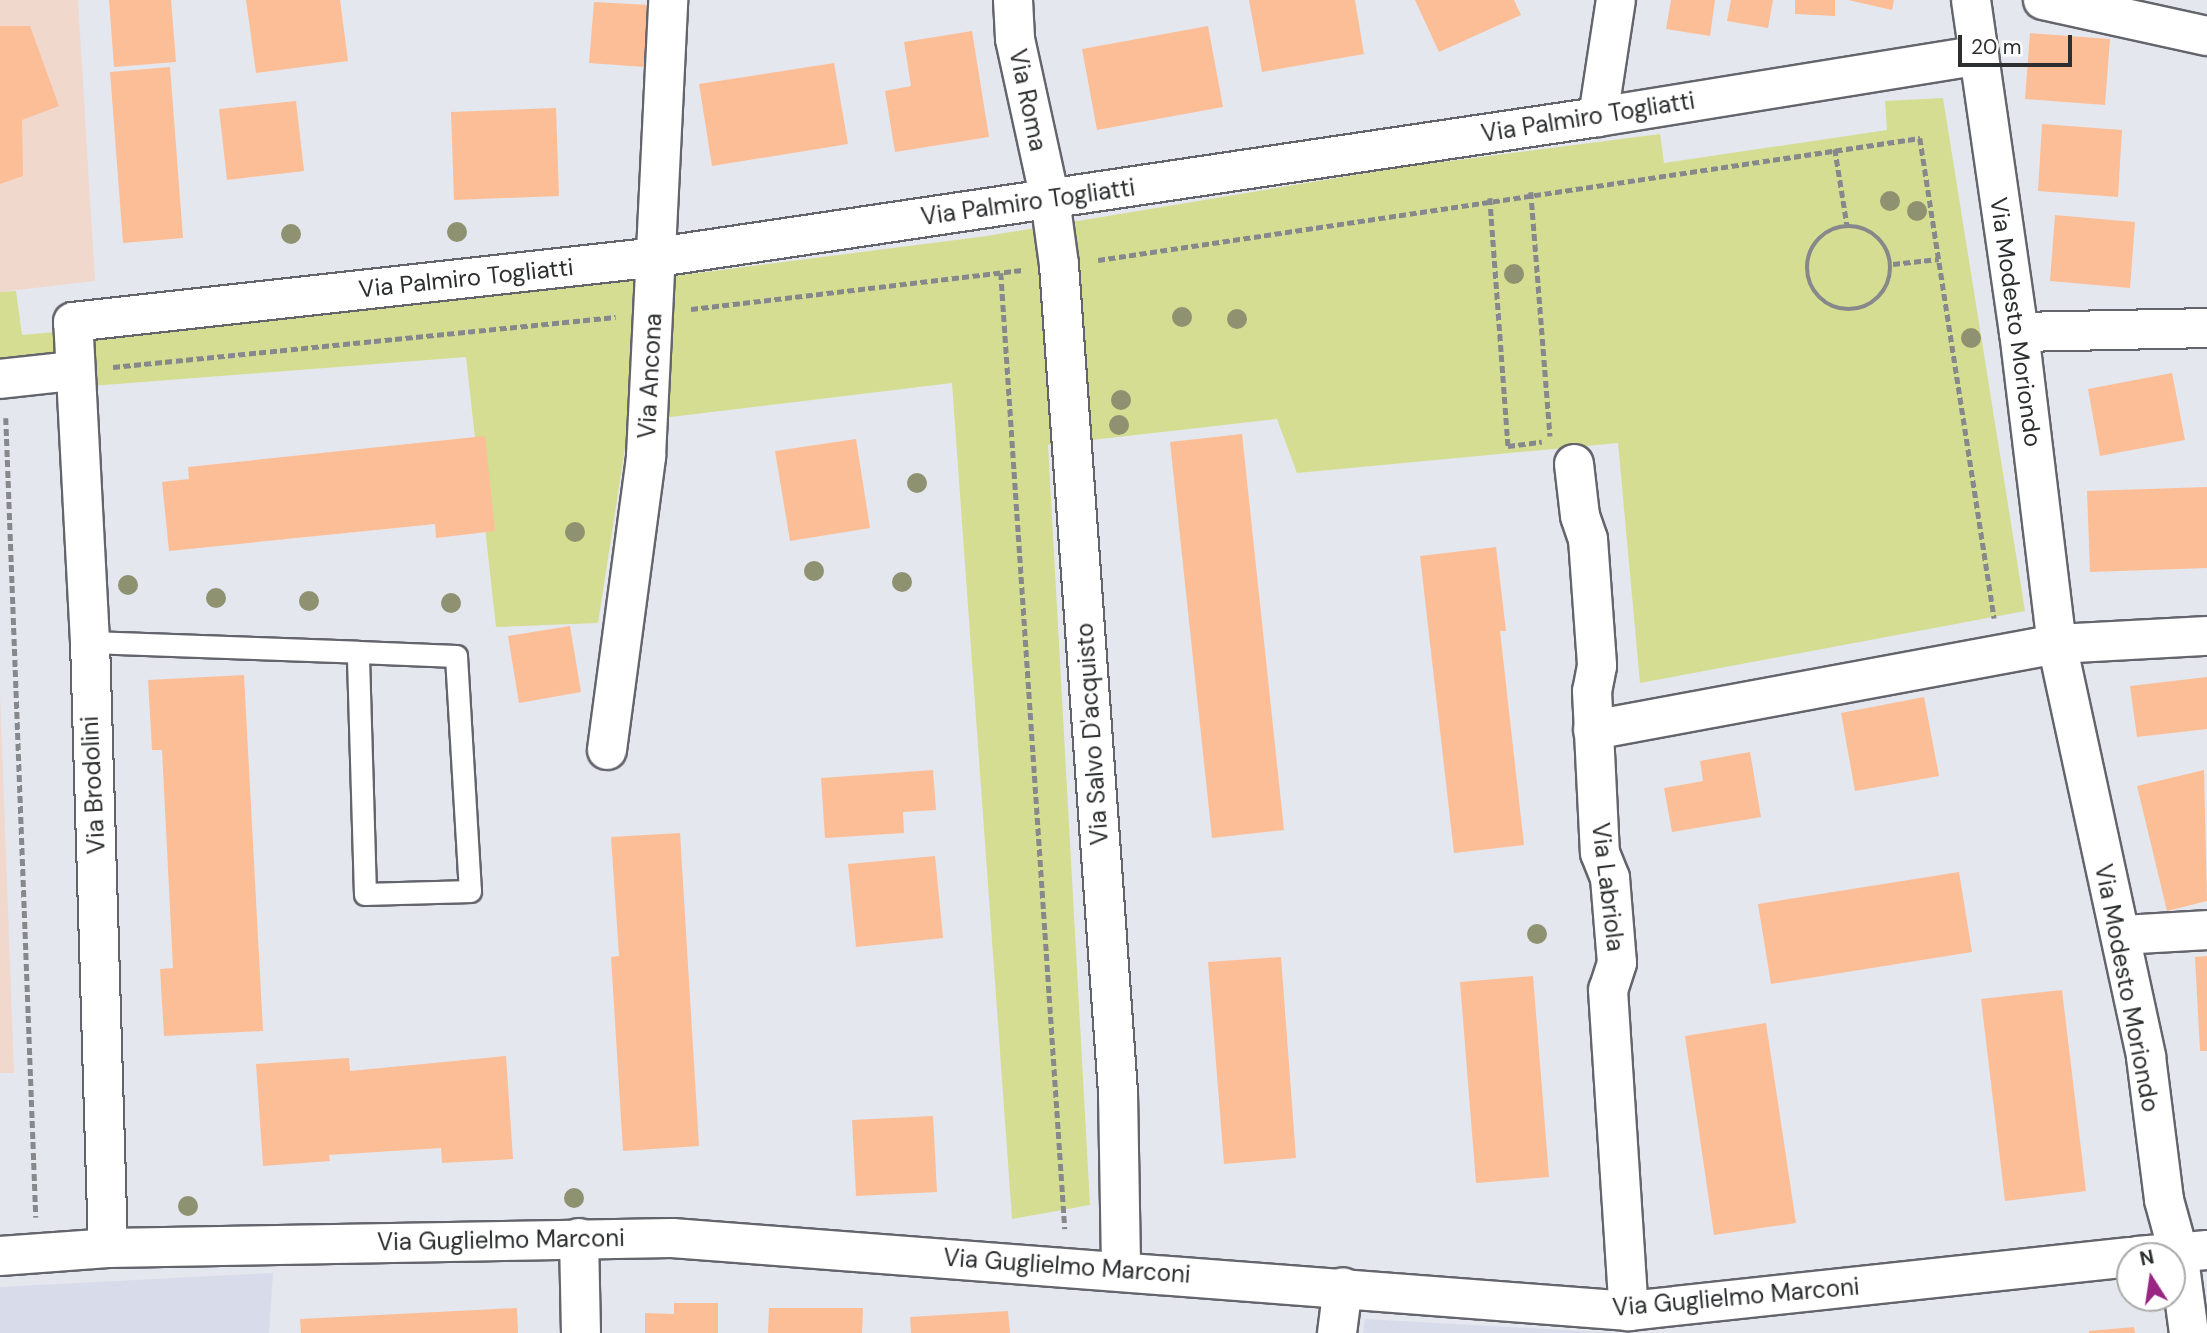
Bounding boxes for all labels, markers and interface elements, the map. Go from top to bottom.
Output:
scale bar [1962,21,2076,65]
text: 20 m [1971,33,2022,61]
street label: Via Roma [1003,46,1053,154]
street label: Via Palmiro Togliatti [1479,86,1697,148]
street label: Via Palmiro Togliatti [919,173,1137,231]
street label: Via Modesto Moriondo [1984,195,2048,449]
street label: Via Palmiro Togliatti [357,252,575,304]
street label: Via Ancona [632,312,668,440]
street label: Via Salvo D'acquisto [1070,622,1114,846]
street label: Via Brodolini [75,715,111,855]
street label: Via Labriola [1586,821,1630,953]
street label: Via Modesto Moriondo [2089,862,2165,1114]
street label: Via Guglielmo Marconi [377,1223,625,1257]
north arrow [2116,1242,2186,1312]
street label: Via Guglielmo Marconi [942,1243,1192,1289]
text: N [2138,1244,2156,1272]
street label: Via Guglielmo Marconi [1611,1272,1861,1322]

